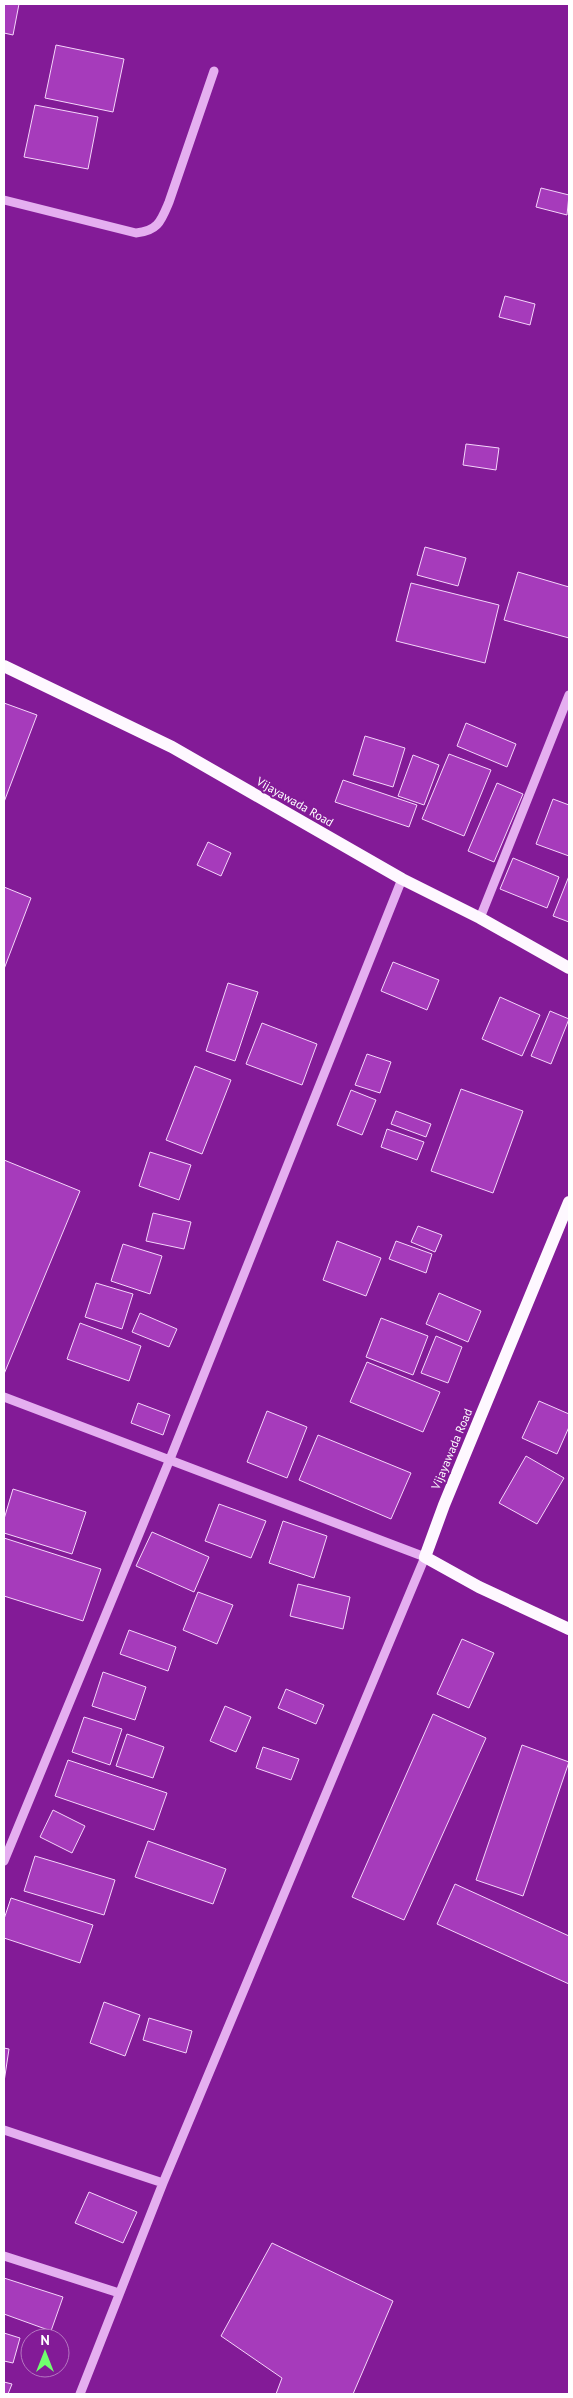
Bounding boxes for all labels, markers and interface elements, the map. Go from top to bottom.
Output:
street label: Vijayawada Road [253,773,336,830]
street label: Vijayawada Road [427,1406,475,1492]
north arrow [20,2328,70,2378]
text: N [40,2331,50,2349]

